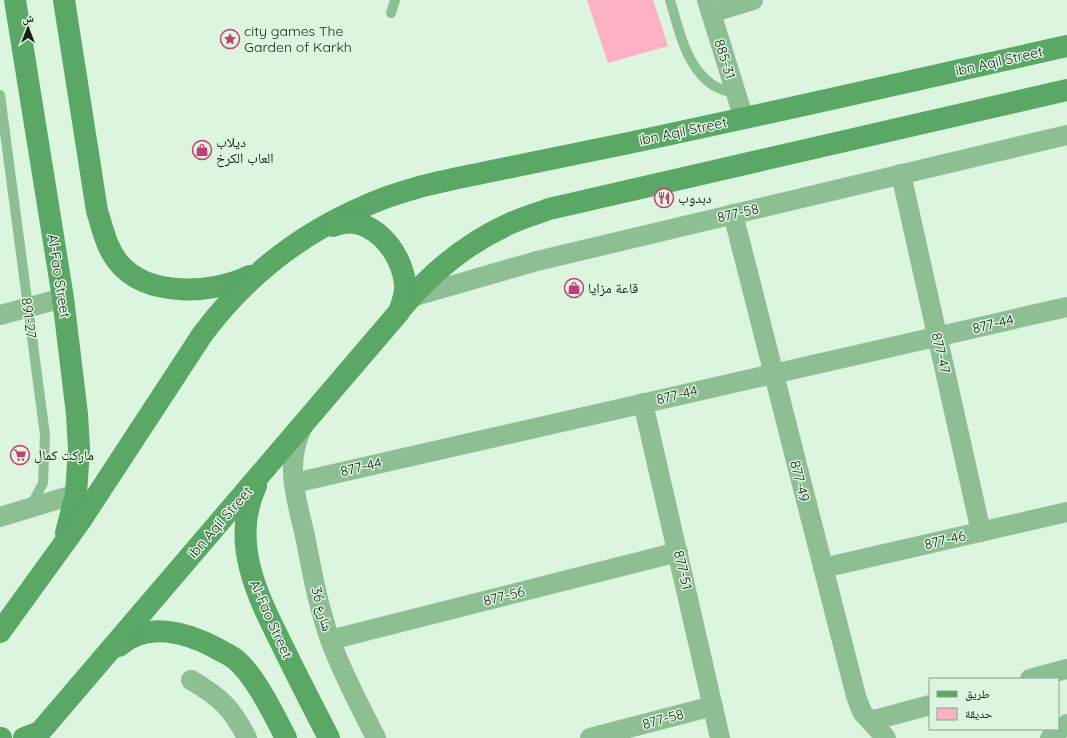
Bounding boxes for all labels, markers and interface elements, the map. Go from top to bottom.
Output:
north arrow [8,8,48,48]
text: ش [22,11,34,26]
place label: city games The Garden of Karkh [244,22,352,56]
place icon: city games The Garden of Karkh [219,28,241,50]
street label: 885-31 [710,37,740,81]
street label: ibn Aqil Street [953,42,1045,80]
street label: ibn Aqil Street [637,113,729,149]
place label: ديلاب العاب الكرخ [216,133,274,168]
shop icon: ديلاب العاب الكرخ [191,139,213,161]
restaurant icon: دبدوب [653,187,675,209]
place label: دبدوب [678,189,712,207]
street label: 877-58 [715,199,761,227]
street label: Al-Fao Street [44,233,75,319]
shop icon: قاعة مزايا [563,277,585,299]
place label: قاعة مزايا [588,279,638,297]
street label: 891-27 [18,297,40,339]
street label: 877-44 [971,311,1015,337]
street label: 877-47 [928,331,954,375]
street label: 877-44 [655,382,699,408]
supermarket icon: ماركت كمال [9,444,31,466]
place label: ماركت كمال [34,446,94,464]
street label: 877-44 [339,454,383,480]
street label: 877-49 [786,459,814,504]
street label: ibn Aqil Street [184,482,256,562]
street label: 877-46 [923,526,968,553]
street label: 877-51 [670,549,696,591]
street label: Al-Fao Street [246,577,296,661]
street label: 877-56 [481,582,527,610]
street label: شارع 36 [306,585,337,633]
legend [929,678,1059,730]
text: طريق [965,686,990,701]
street label: 877-58 [640,705,686,733]
text: حديقة [965,706,993,721]

